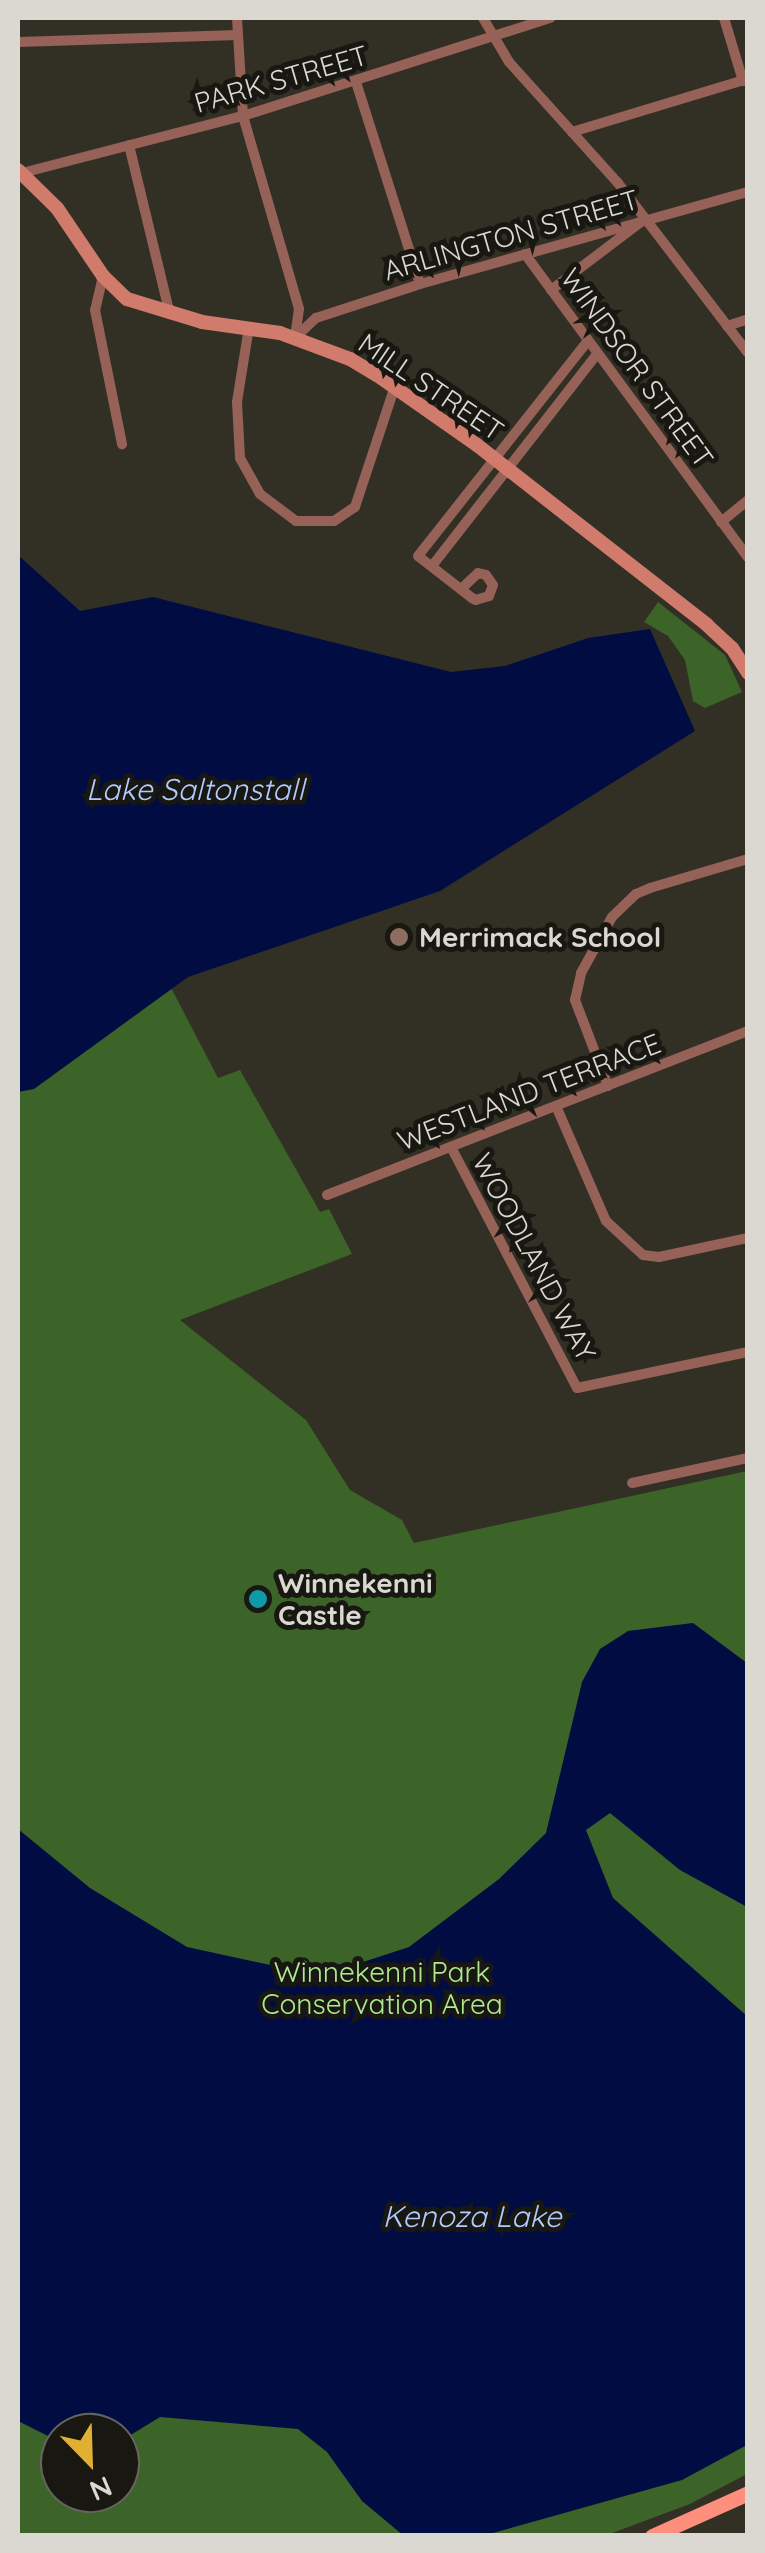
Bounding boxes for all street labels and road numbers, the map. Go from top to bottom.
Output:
street label: PARK STREET [190,38,372,120]
street label: ARLINGTON STREET [380,182,642,288]
street label: WINDSOR STREET [553,262,721,474]
street label: MILL STREET [352,326,510,448]
street label: WESTLAND TERRACE [393,1026,665,1158]
street label: WOODLAND WAY [465,1148,603,1366]

